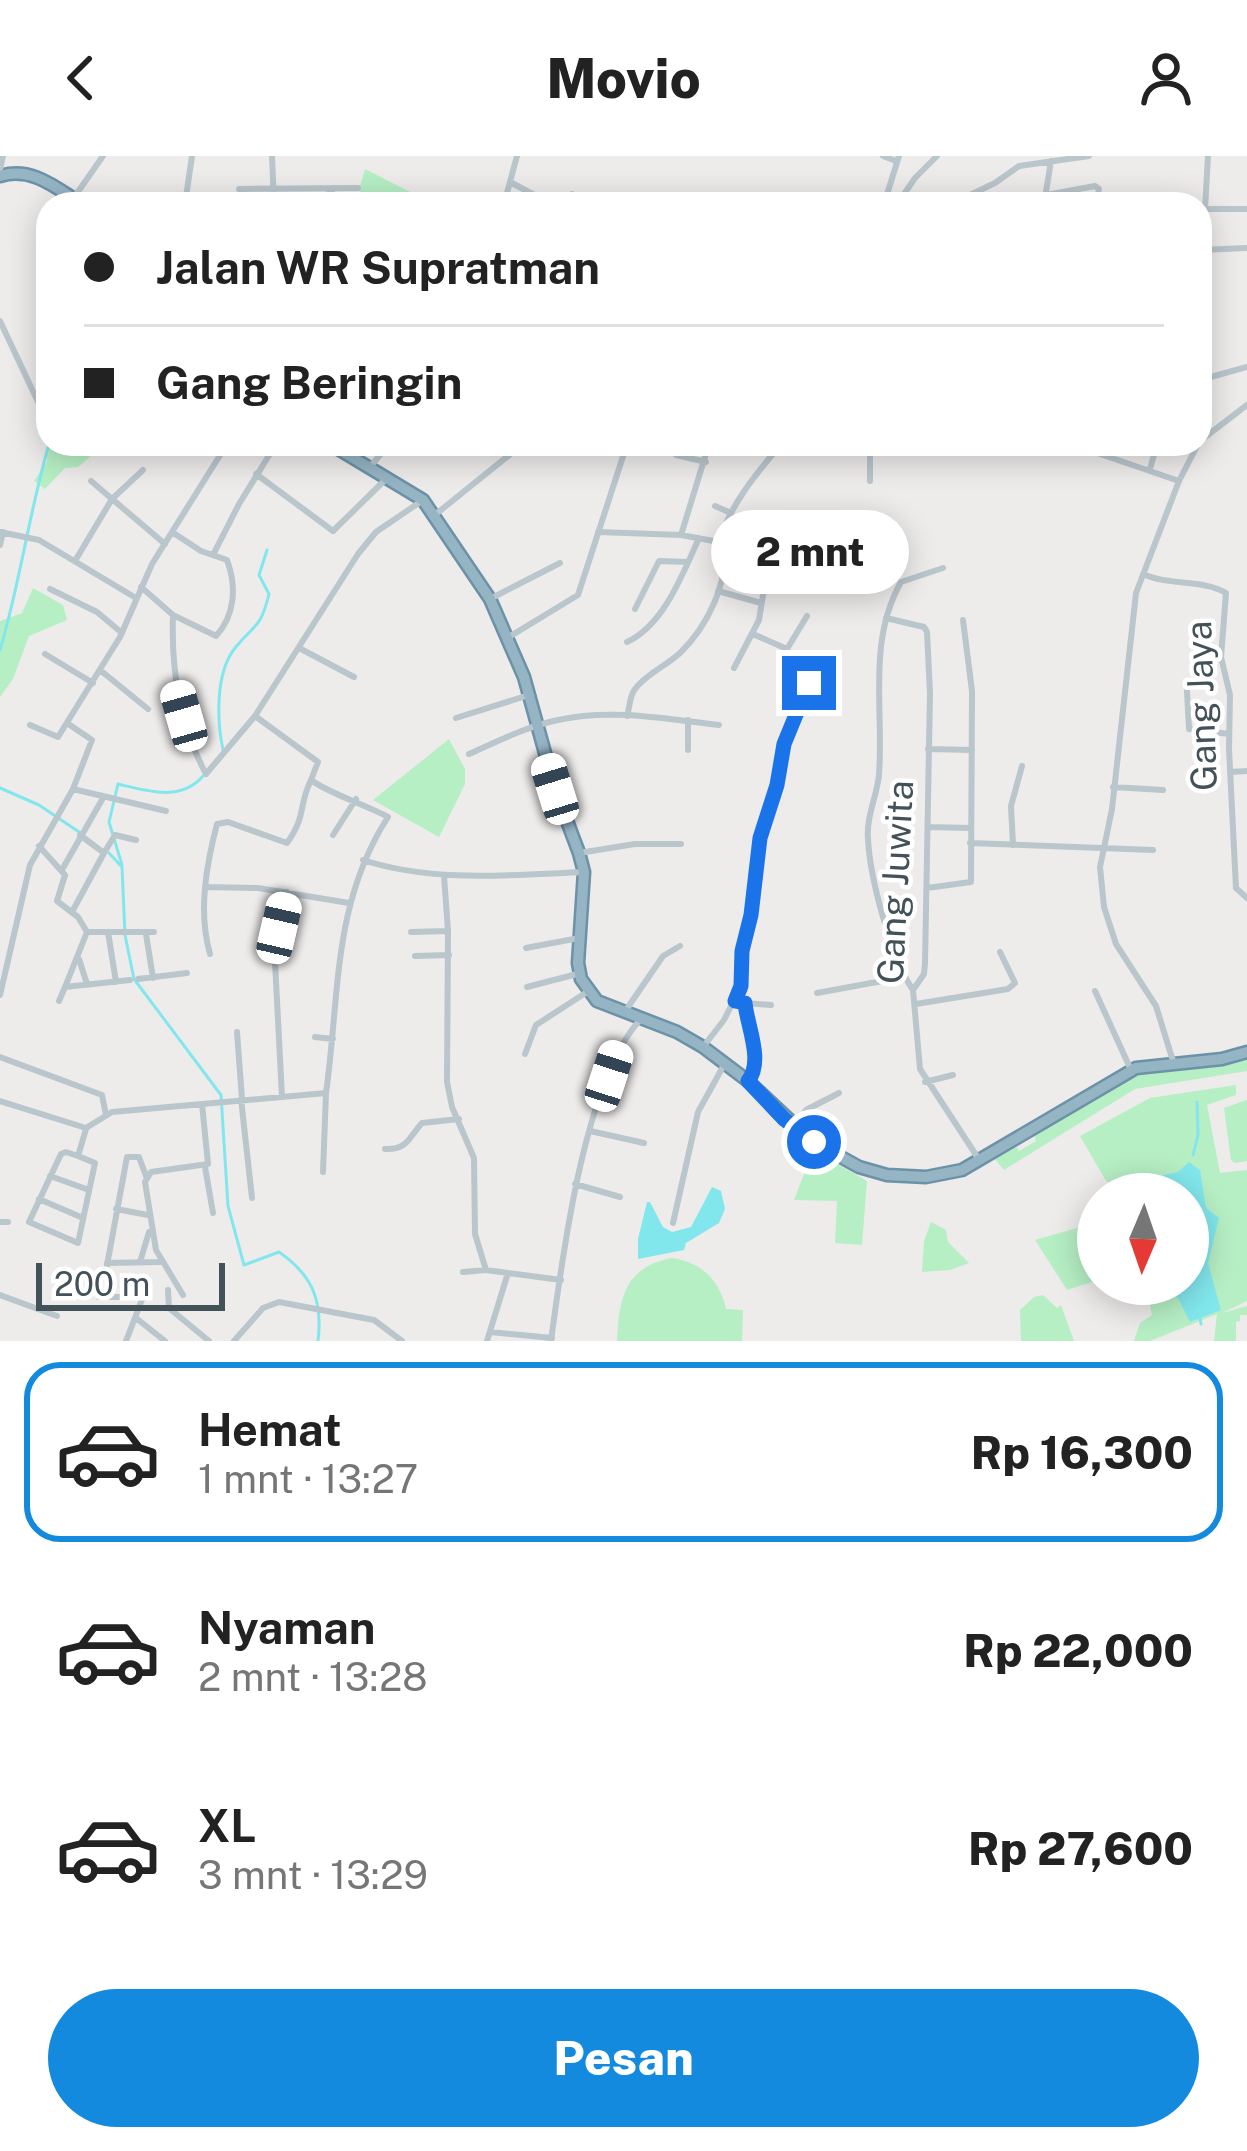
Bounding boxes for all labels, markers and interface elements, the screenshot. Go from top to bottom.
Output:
icon: back [48,45,114,111]
icon: person [1133,45,1199,111]
text: Movio [546,47,701,110]
text: Jalan WR Supratman [156,241,600,294]
text: Gang Beringin [156,356,462,409]
callout: 2 mnt [710,509,908,593]
text: 2 mnt [756,529,864,575]
street label: Gang Jaya [1177,620,1225,792]
route end [782,656,836,710]
car [157,676,211,756]
car [527,749,583,829]
street label: Gang Juwita [869,779,921,985]
car [253,889,305,967]
car [581,1036,637,1116]
route start [787,1115,841,1169]
north arrow [1077,1173,1209,1305]
map controls [1077,1173,1209,1305]
scale bar [36,1257,225,1310]
text: 200 m [54,1265,150,1303]
icon: car [54,1398,162,1506]
text: Hemat [198,1403,342,1456]
text: Rp 16,300 [971,1426,1193,1479]
text: 1 mnt · 13:27 [198,1456,418,1502]
icon: car [54,1596,162,1704]
text: Nyaman [198,1601,376,1654]
text: Rp 22,000 [963,1624,1193,1677]
text: 2 mnt · 13:28 [198,1654,427,1700]
icon: car [54,1794,162,1902]
text: XL [198,1799,256,1852]
text: Rp 27,600 [968,1822,1193,1875]
text: 3 mnt · 13:29 [198,1852,428,1898]
button: Pesan [48,1989,1199,2127]

